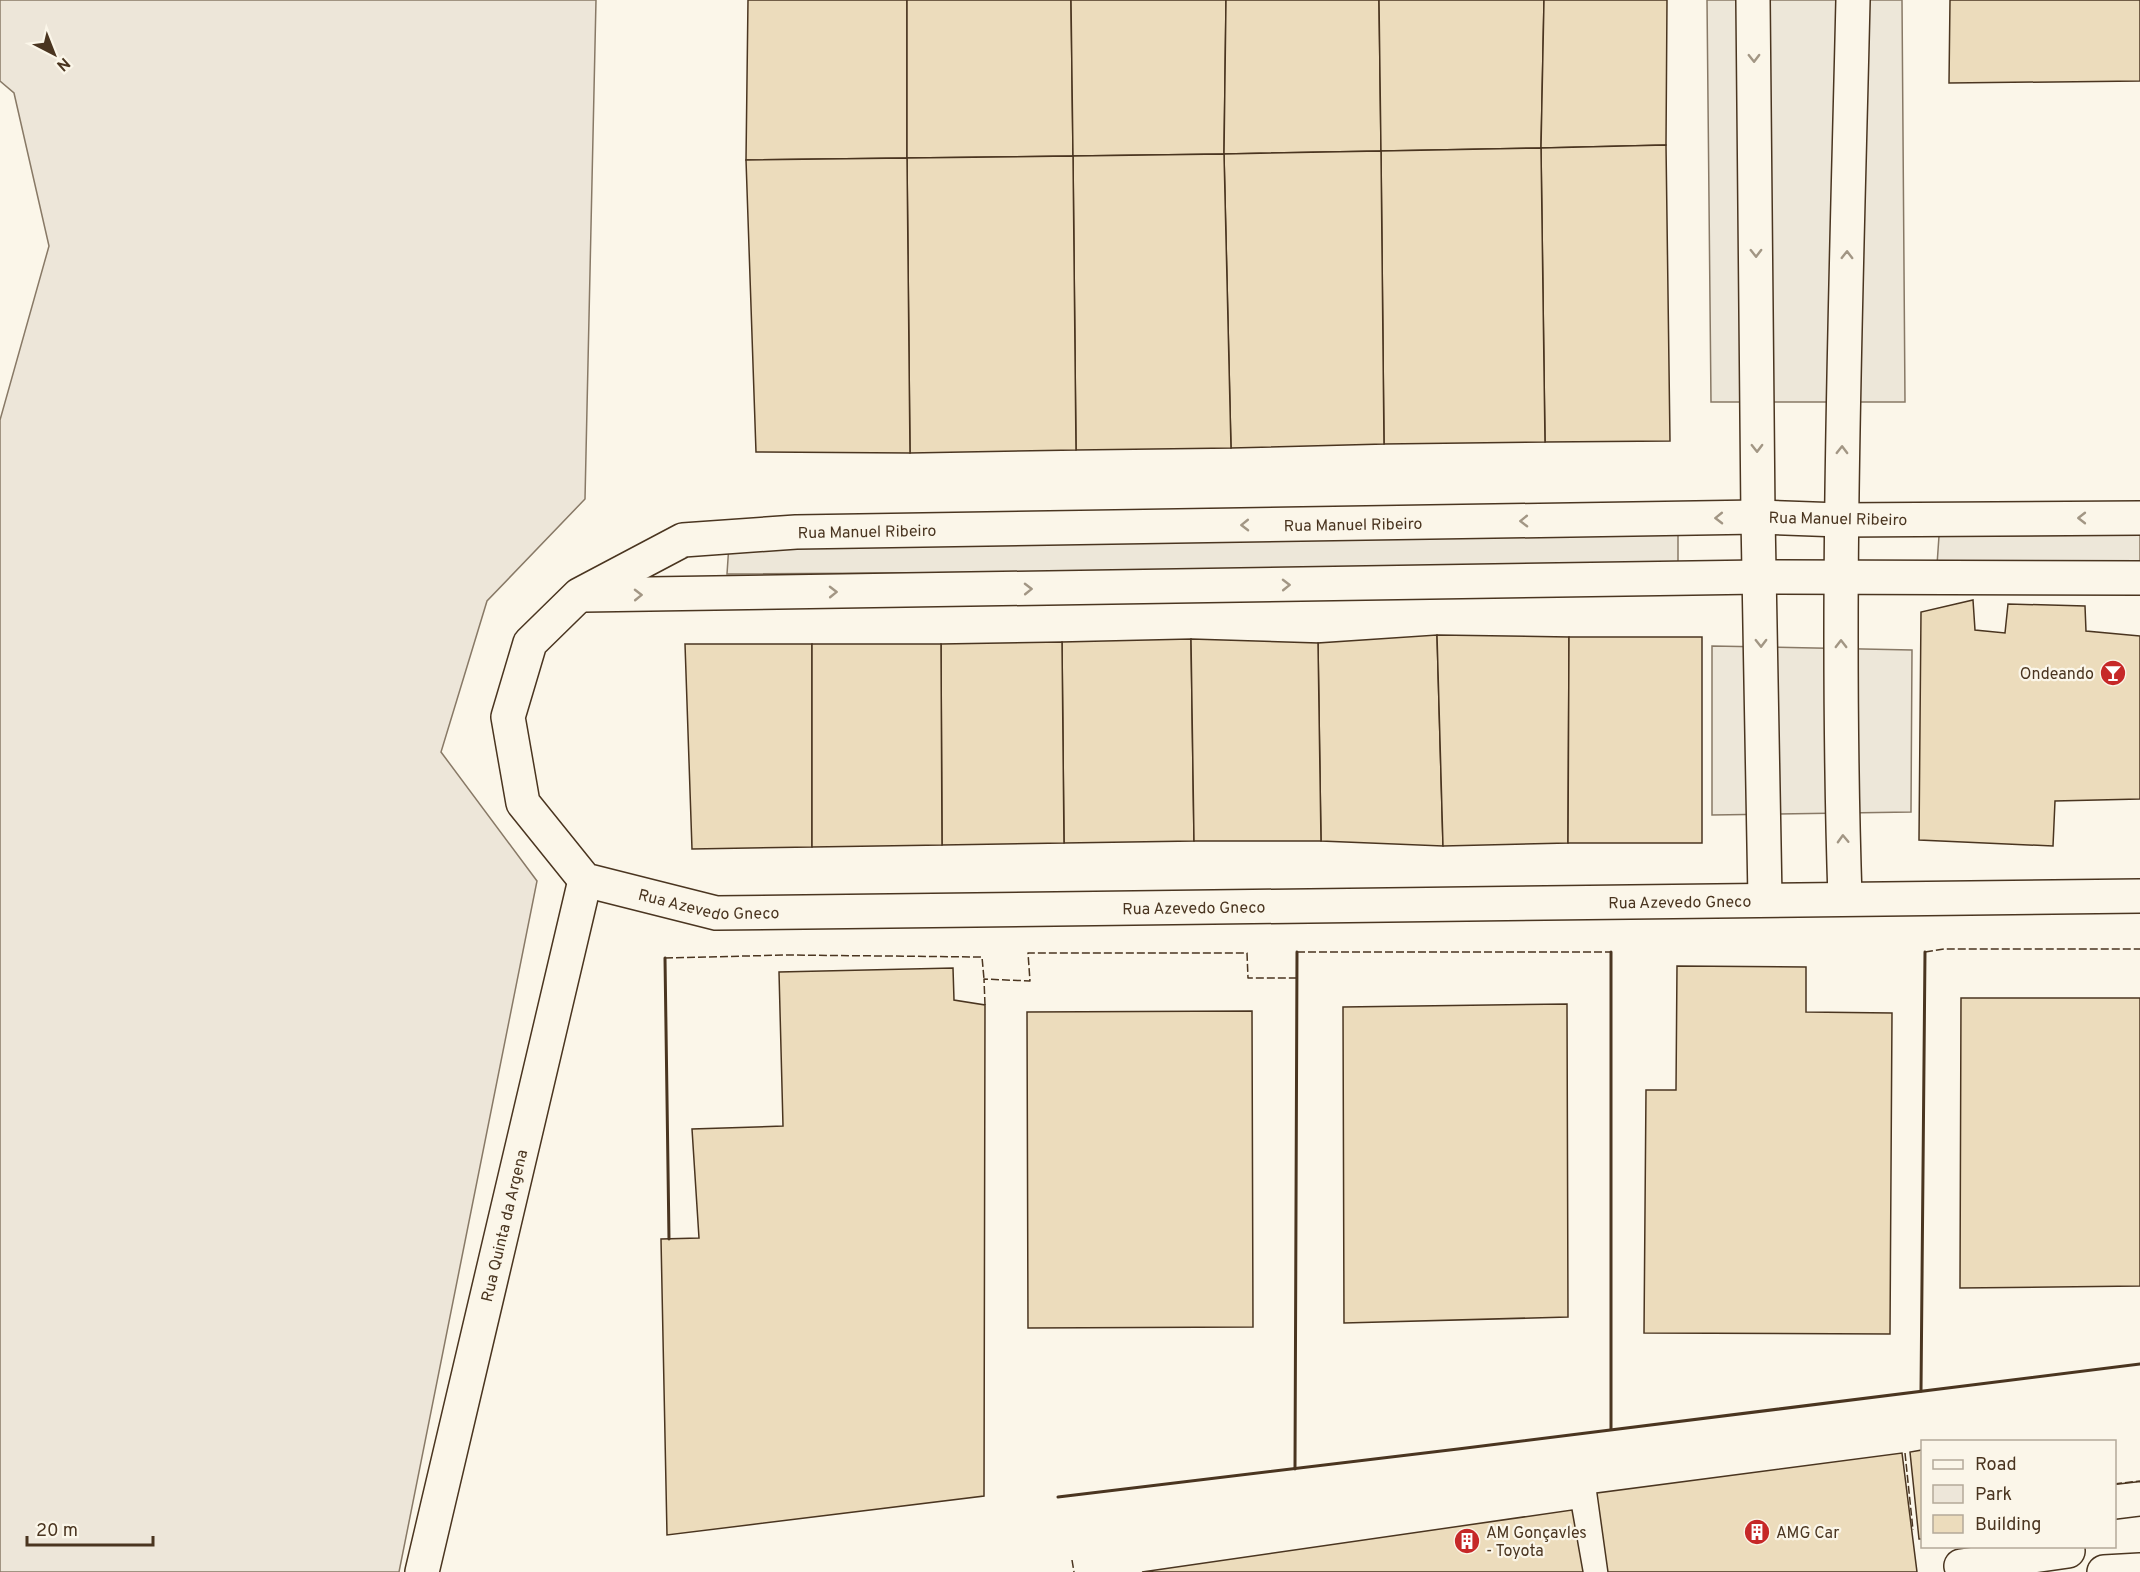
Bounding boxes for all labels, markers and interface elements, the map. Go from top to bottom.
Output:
north arrow [24,24,84,84]
text: N [52,52,74,75]
one-way arrow [1748,54,1760,63]
one-way arrow [1750,249,1762,258]
one-way arrow [1841,250,1853,259]
one-way arrow [1751,444,1764,453]
one-way arrow [1836,445,1848,454]
street label: Rua Manuel Ribeiro [1769,509,1907,531]
one-way arrow [1714,512,1723,524]
one-way arrow [2077,512,2086,524]
street label: Rua Manuel Ribeiro [1284,515,1423,537]
one-way arrow [1519,515,1528,527]
one-way arrow [1240,519,1249,531]
street label: Rua Manuel Ribeiro [798,522,937,544]
one-way arrow [1281,578,1290,591]
one-way arrow [1023,582,1032,595]
one-way arrow [828,585,837,598]
one-way arrow [633,588,642,601]
one-way arrow [1754,639,1767,648]
one-way arrow [1835,640,1847,649]
bar icon: Ondeando [2098,658,2128,688]
place label: Ondeando [2020,665,2094,685]
one-way arrow [1837,835,1850,844]
street label: Rua Azevedo Gneco [636,886,780,926]
street label: Rua Azevedo Gneco [1608,893,1752,914]
street label: Rua Azevedo Gneco [1122,898,1266,920]
street label: Rua Quinta da Argena [478,1148,533,1304]
legend [1921,1440,2116,1548]
text: Road [1975,1454,2017,1477]
text: Park [1975,1484,2012,1507]
scale bar [27,1509,153,1547]
text: Building [1975,1514,2041,1537]
building icon: AMG Car [1742,1517,1772,1547]
text: 20 m [36,1520,78,1543]
place label: AM Gonçavles - Toyota [1486,1524,1587,1562]
place label: AMG Car [1776,1524,1839,1544]
building icon: AM Gonçavles - Toyota [1452,1526,1482,1556]

